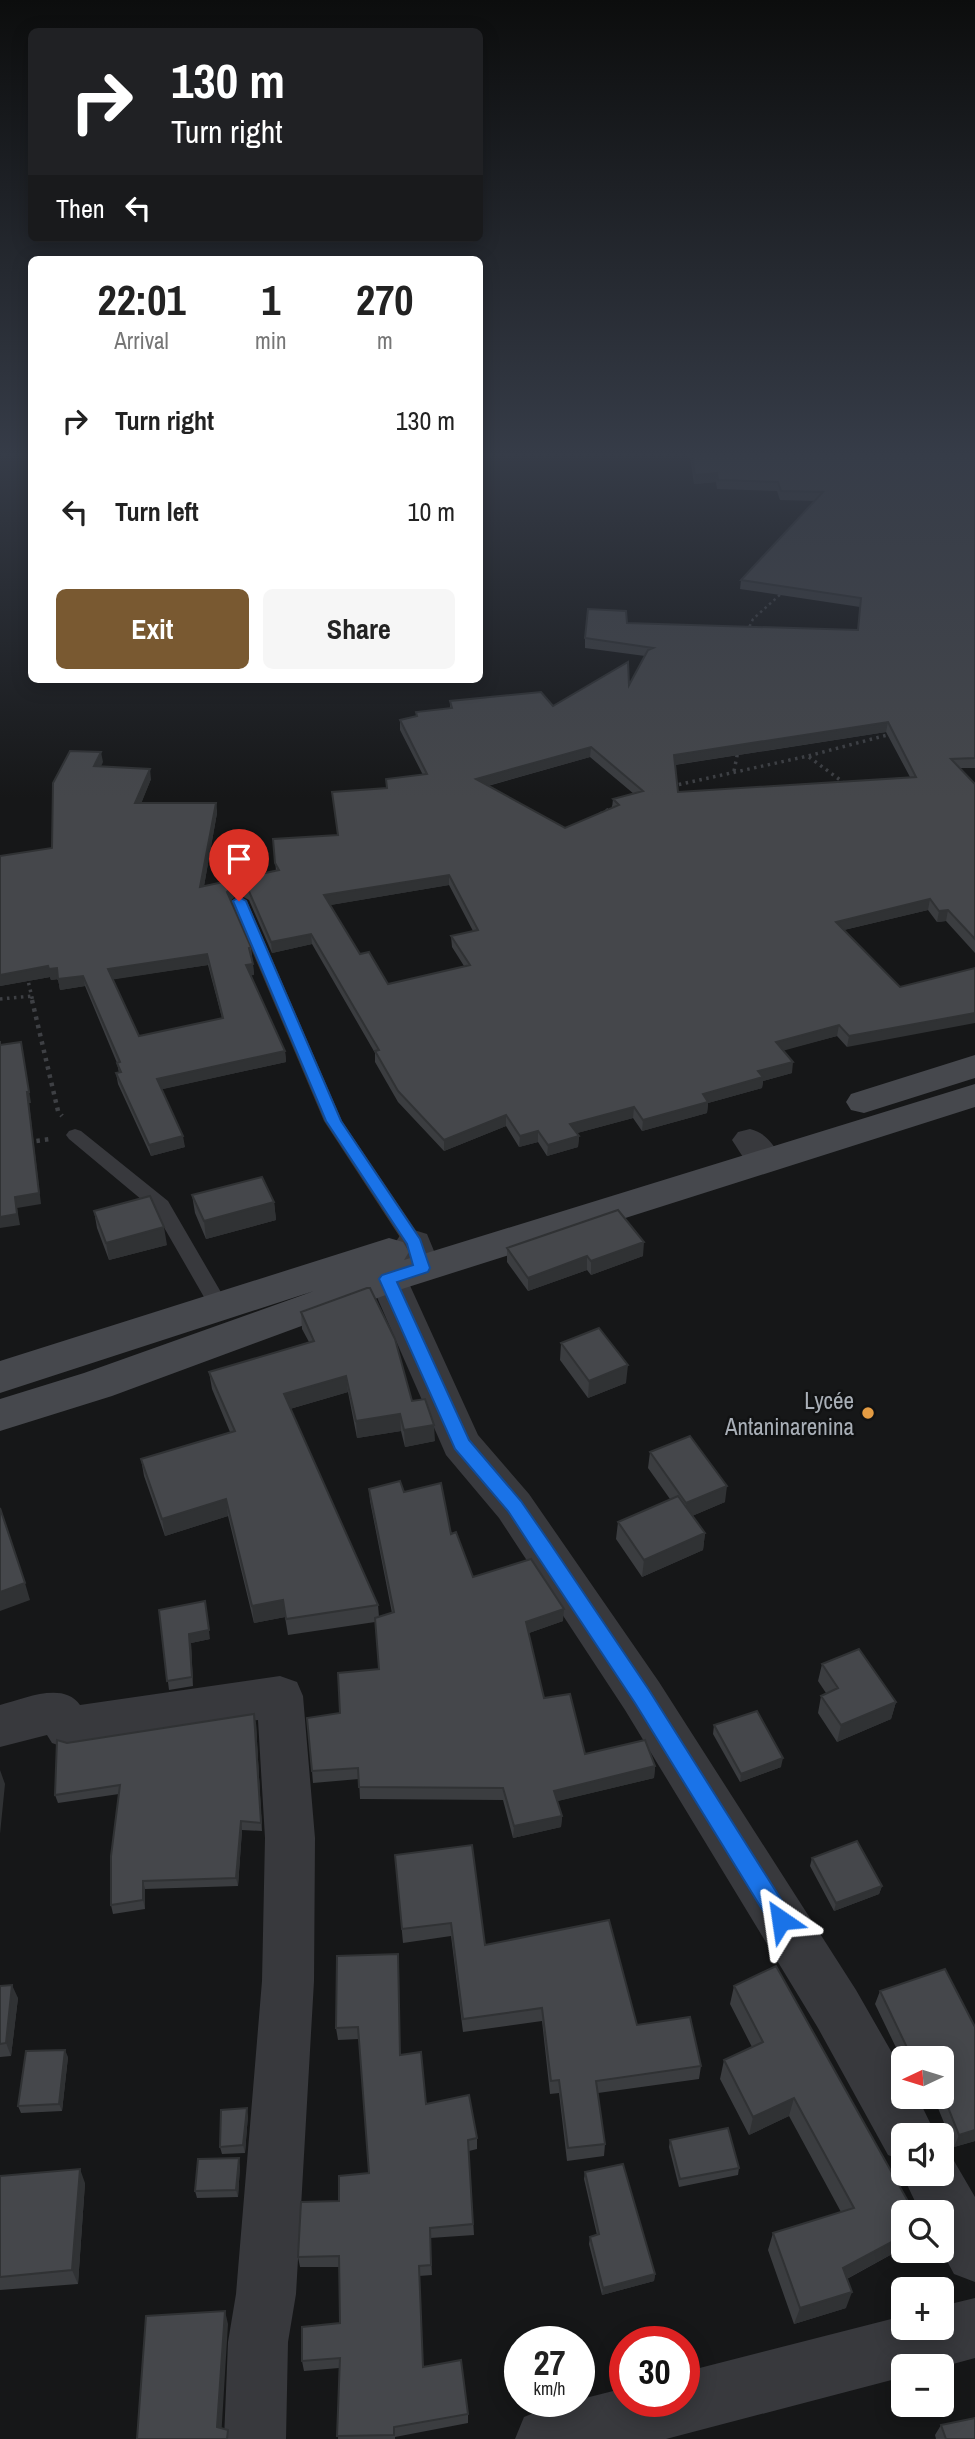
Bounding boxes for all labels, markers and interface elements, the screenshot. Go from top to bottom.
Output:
text: 130 m [171,47,285,113]
icon: right [56,56,147,147]
text: Turn right [171,110,283,153]
icon: left [119,189,157,227]
text: Then [56,191,105,226]
text: 22:01 [98,272,186,328]
text: 1 [261,272,280,328]
text: 270 [356,272,414,328]
text: Arrival [114,325,169,356]
text: min [255,325,287,356]
text: m [377,325,393,356]
icon: right [56,402,94,440]
text: Turn right [115,403,214,438]
text: 130 m [396,403,455,438]
icon: left [56,493,94,531]
text: Turn left [115,494,199,529]
text: 10 m [408,494,455,529]
button: Exit [56,589,249,669]
button: Share [263,589,455,669]
pin [209,829,269,901]
icon: arrive [220,840,258,878]
place label: Lycée Antaninarenina [724,1385,855,1442]
marker: Lycée Antaninarenina [860,1405,876,1421]
position arrow [744,1883,818,1957]
north arrow [891,2046,954,2109]
map controls [891,2046,954,2417]
button: sound [891,2123,954,2186]
button: search [891,2200,954,2263]
button: + [891,2277,954,2340]
speed limit sign: 30 [609,2326,700,2417]
text: 27 [534,2339,565,2386]
button: − [891,2354,954,2417]
text: km/h [534,2376,566,2401]

